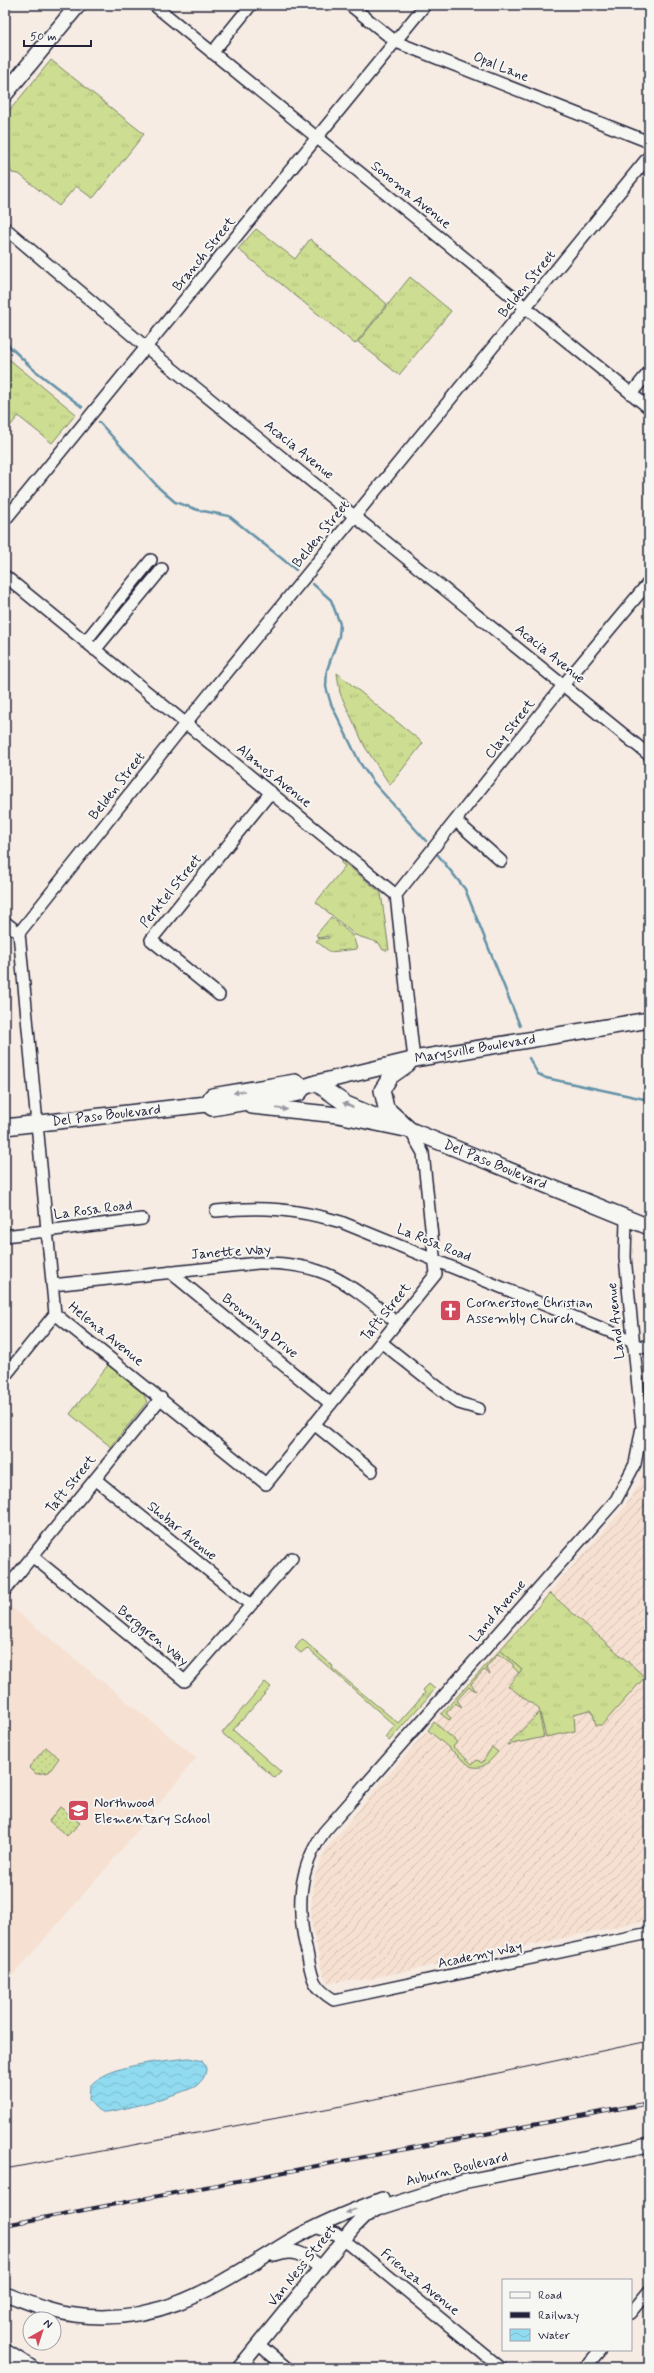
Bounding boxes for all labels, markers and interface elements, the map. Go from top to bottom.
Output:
scale bar [24,22,91,48]
text: 50 m [30,29,57,45]
street label: Opal Lane [471,48,532,86]
street label: Sonoma Avenue [367,157,455,233]
street label: Branch Street [169,213,240,295]
street label: Belden Street [494,247,560,321]
street label: Acacia Avenue [260,416,338,484]
street label: Belden Street [288,497,354,571]
street label: Acacia Avenue [511,620,589,688]
street label: Clay Street [481,695,539,762]
street label: Alamos Avenue [233,740,315,812]
street label: Belden Street [85,748,149,824]
street label: Perktel Street [136,850,206,931]
street label: Marysville Boulevard [413,1030,537,1068]
one-way arrow [233,1089,245,1095]
street label: Del Paso Boulevard [51,1100,162,1131]
one-way arrow [342,1101,354,1108]
one-way arrow [276,1106,288,1112]
street label: Del Paso Boulevard [441,1136,549,1194]
street label: La Rosa Road [53,1196,133,1224]
street label: La Rosa Road [394,1220,474,1266]
street label: Janette Way [190,1240,272,1264]
street label: Taft Street [357,1279,415,1345]
street label: Land Avenue [603,1282,629,1360]
street label: Browning Drive [218,1290,302,1362]
place label: Cornerstone Christian Assembly Church [466,1294,593,1328]
street label: Helena Avenue [64,1298,148,1370]
church icon: Cornerstone Christian Assembly Church [438,1298,464,1324]
street label: Taft Street [42,1451,100,1517]
street label: Shobar Avenue [143,1497,221,1565]
street label: Land Avenue [466,1576,530,1646]
street label: Berggren Way [113,1602,192,1671]
place label: Northwood Elementary School [94,1794,210,1828]
school or university icon: Northwood Elementary School [66,1798,92,1824]
street label: Academy Way [436,1937,524,1973]
street label: Auburn Boulevard [404,2148,510,2190]
one-way arrow [344,2208,356,2214]
street label: Van Ness Street [264,2221,341,2310]
street label: Frienza Avenue [377,2245,463,2319]
legend [502,2279,632,2351]
text: Road [538,2288,562,2304]
text: Railway [538,2308,580,2324]
north arrow [22,2311,62,2351]
text: N [40,2316,55,2332]
text: Water [538,2328,570,2344]

